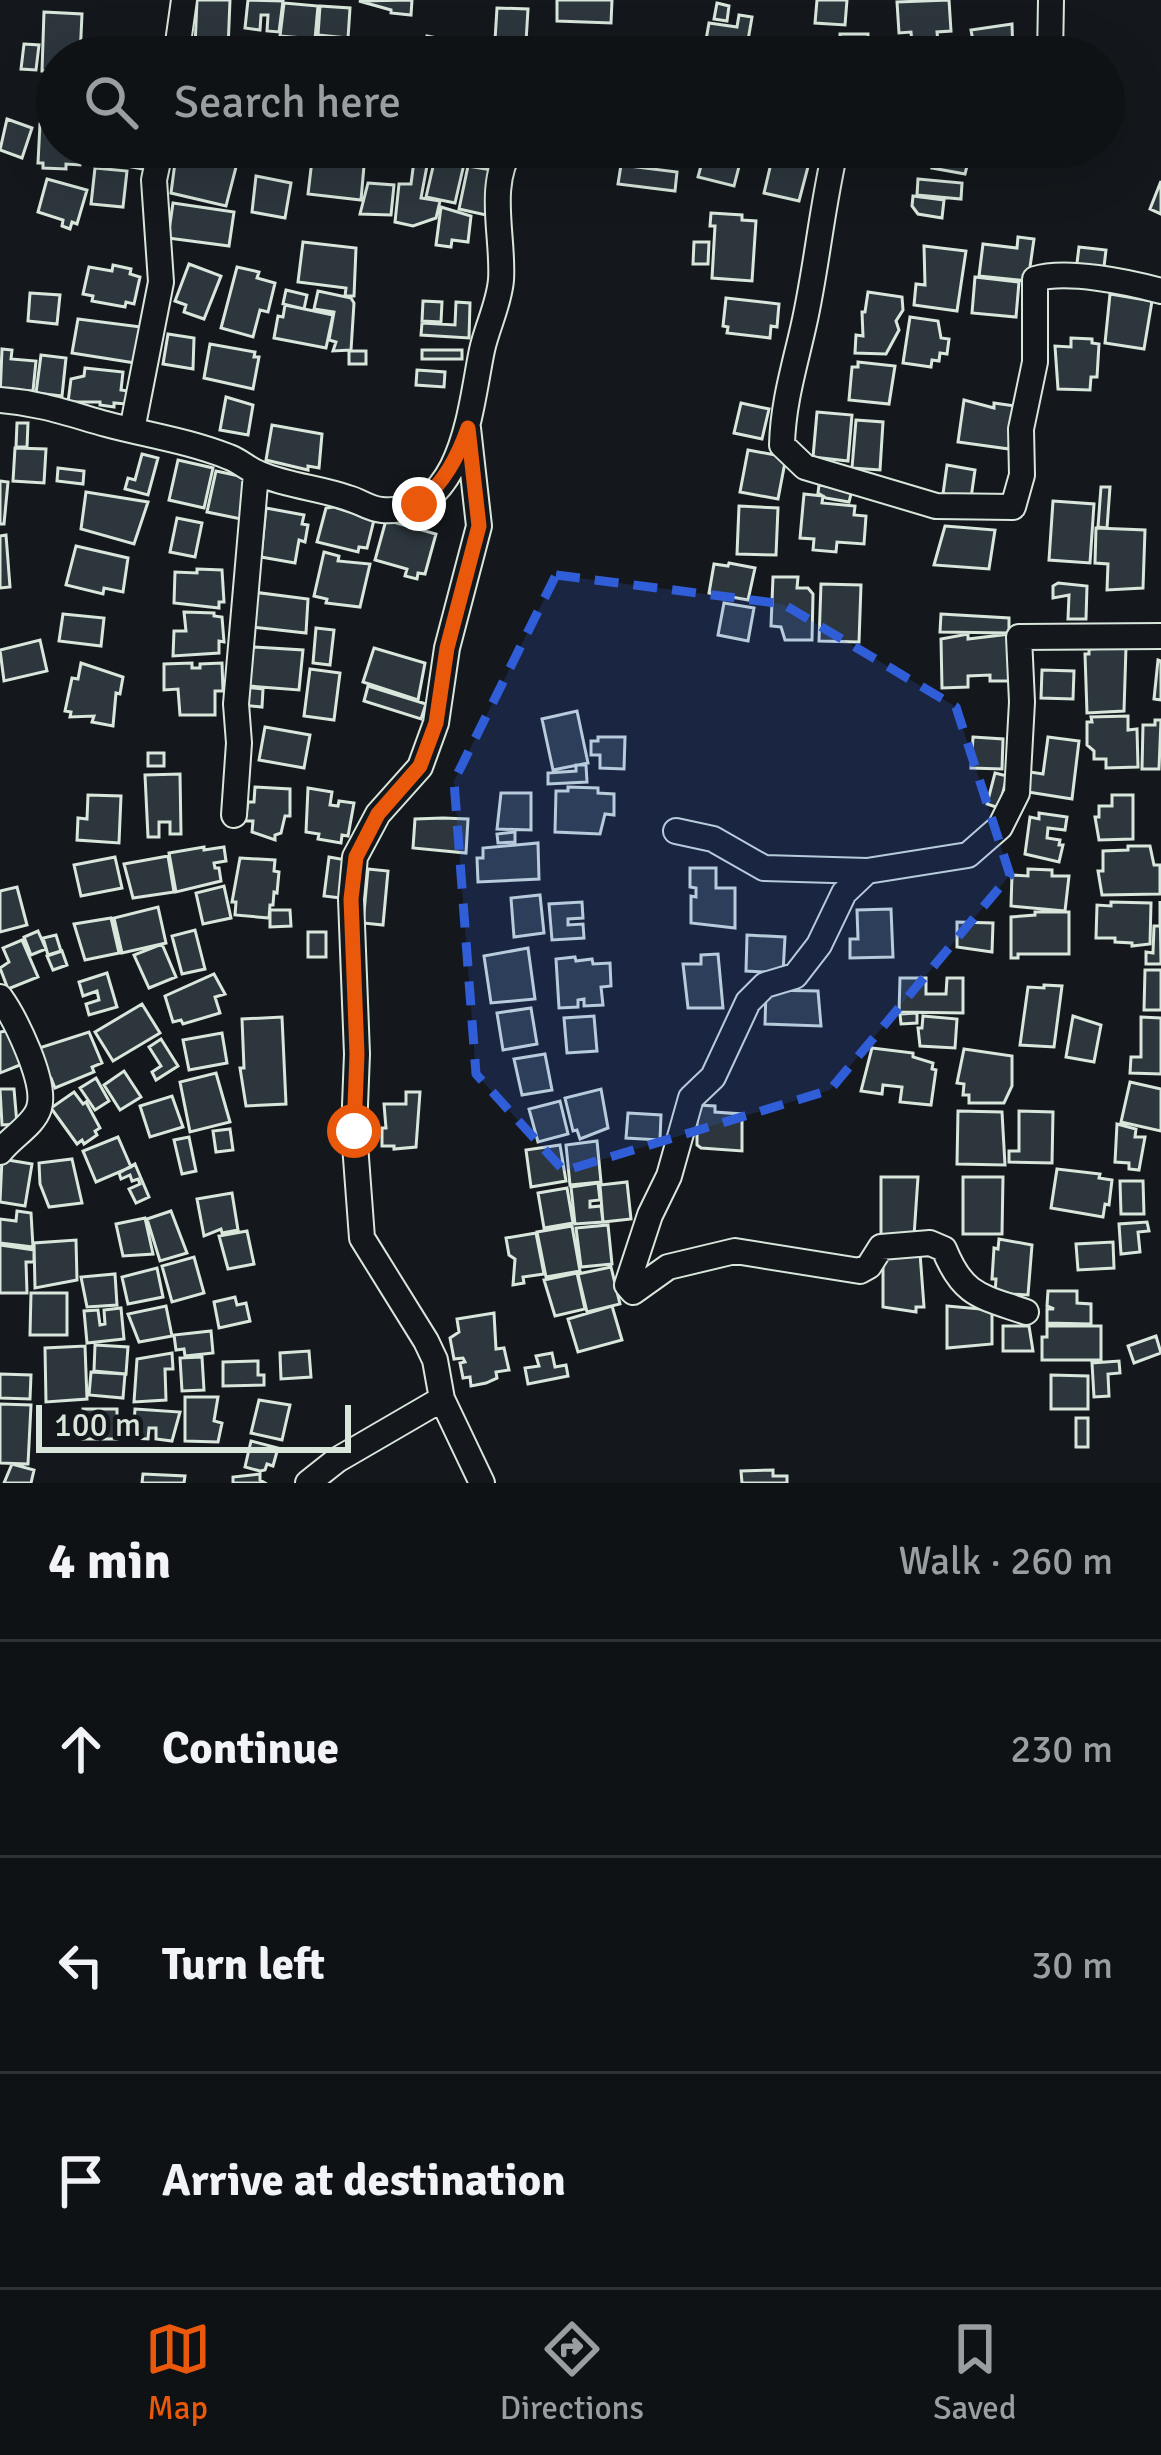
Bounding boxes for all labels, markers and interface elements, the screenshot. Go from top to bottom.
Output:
search box [36,36,1125,168]
icon: search [78,69,144,135]
text: Search here [174,75,401,130]
route end [392,477,446,531]
route start [327,1104,381,1158]
scale bar [36,1399,351,1452]
text: 100 m [54,1405,141,1446]
text: 4 min [48,1530,171,1593]
text: Walk · 260 m [899,1537,1113,1585]
icon: ahead [48,1716,114,1782]
text: Continue [162,1721,339,1776]
text: 230 m [1010,1725,1113,1773]
icon: left [48,1932,114,1998]
text: Turn left [162,1937,325,1992]
text: 30 m [1031,1941,1113,1989]
icon: arrive [48,2148,114,2214]
text: Arrive at destination [162,2153,566,2208]
tab: Map [145,2316,211,2429]
tab: Directions [500,2316,644,2429]
tab: Saved [933,2316,1016,2429]

